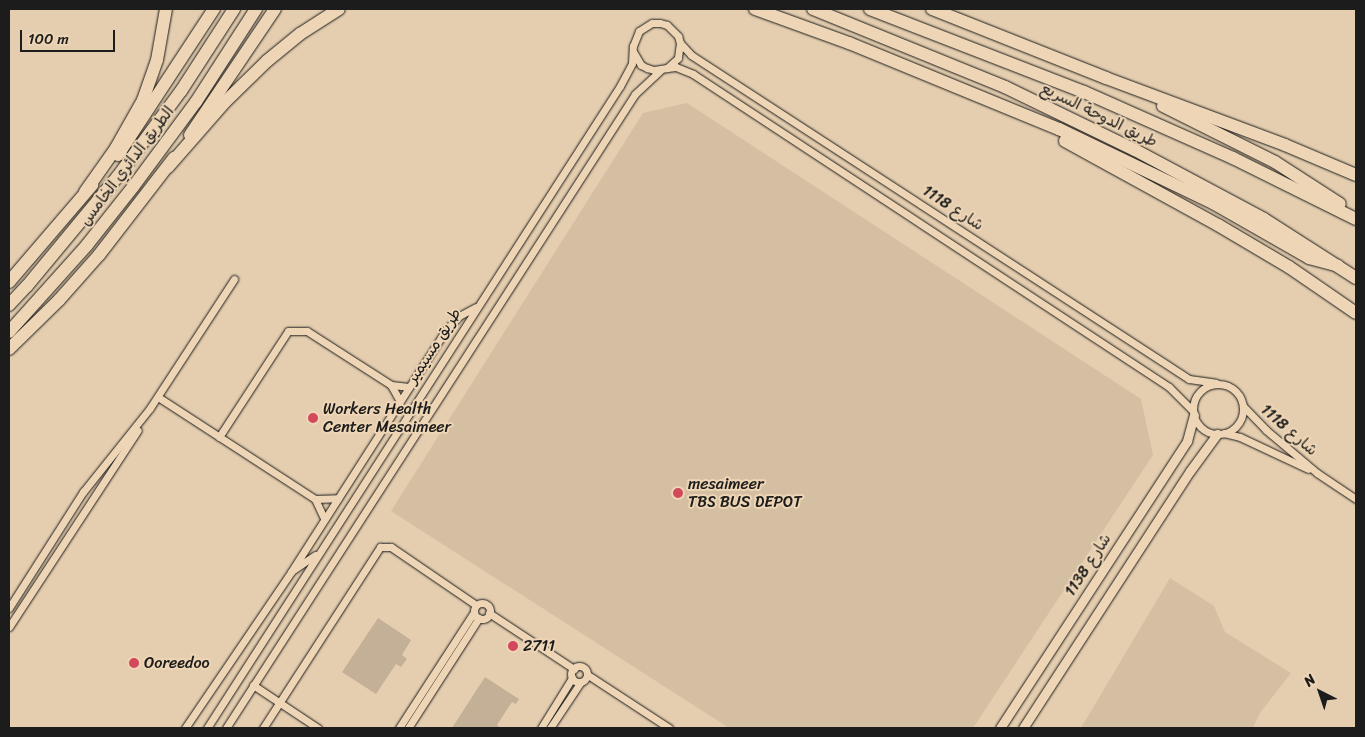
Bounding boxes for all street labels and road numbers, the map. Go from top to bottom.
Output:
street label: طريق الدوحة السريع [1038,78,1160,152]
street label: الطريق الدائري الخامس [76,102,178,230]
street label: شارع 1118 [919,181,987,235]
street label: طريق مسيمير [402,305,466,387]
street label: شارع 1118 [1257,400,1321,460]
street label: شارع 1138 [1061,530,1115,600]

